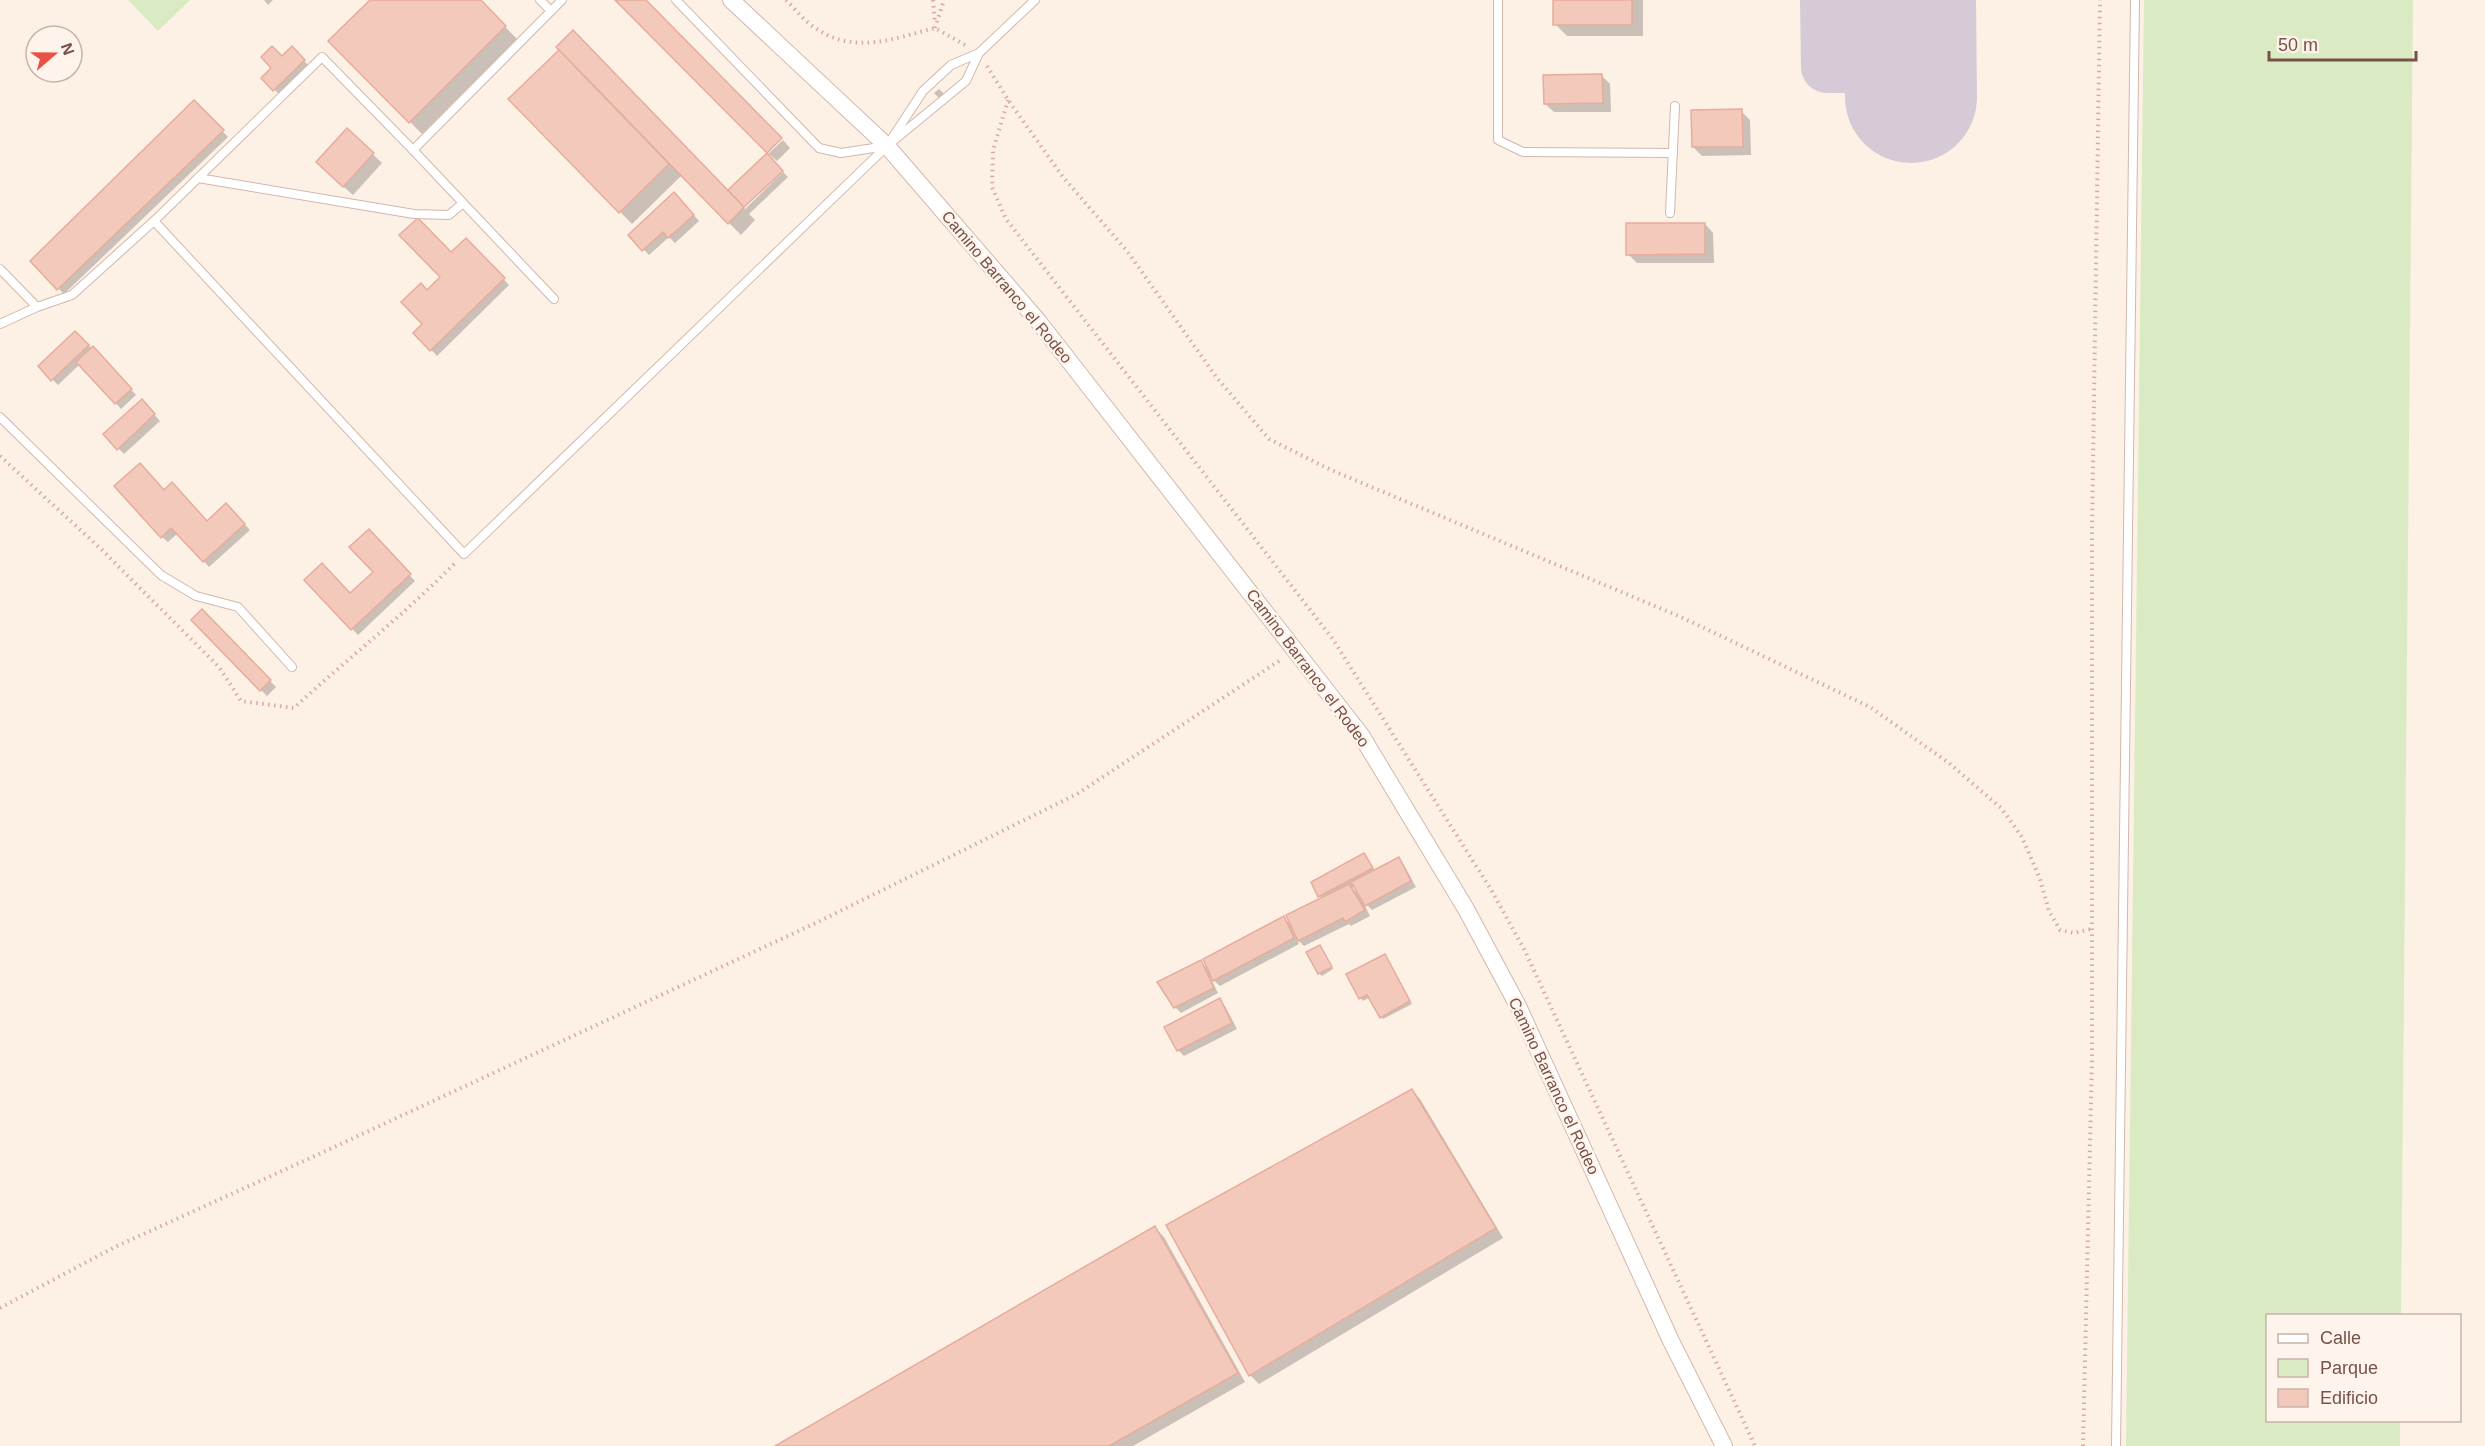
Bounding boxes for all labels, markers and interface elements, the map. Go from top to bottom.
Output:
north arrow [24,24,84,84]
scale bar [2269,24,2416,62]
text: 50 m [2278,35,2318,55]
text: N [58,41,78,57]
street label: Camino Barranco el Rodeo [938,208,1076,366]
street label: Camino Barranco el Rodeo [1243,586,1373,750]
street label: Camino Barranco el Rodeo [1506,995,1603,1177]
legend [2266,1314,2461,1422]
text: Calle [2320,1328,2361,1348]
text: Parque [2320,1358,2378,1378]
text: Edificio [2320,1388,2378,1408]

